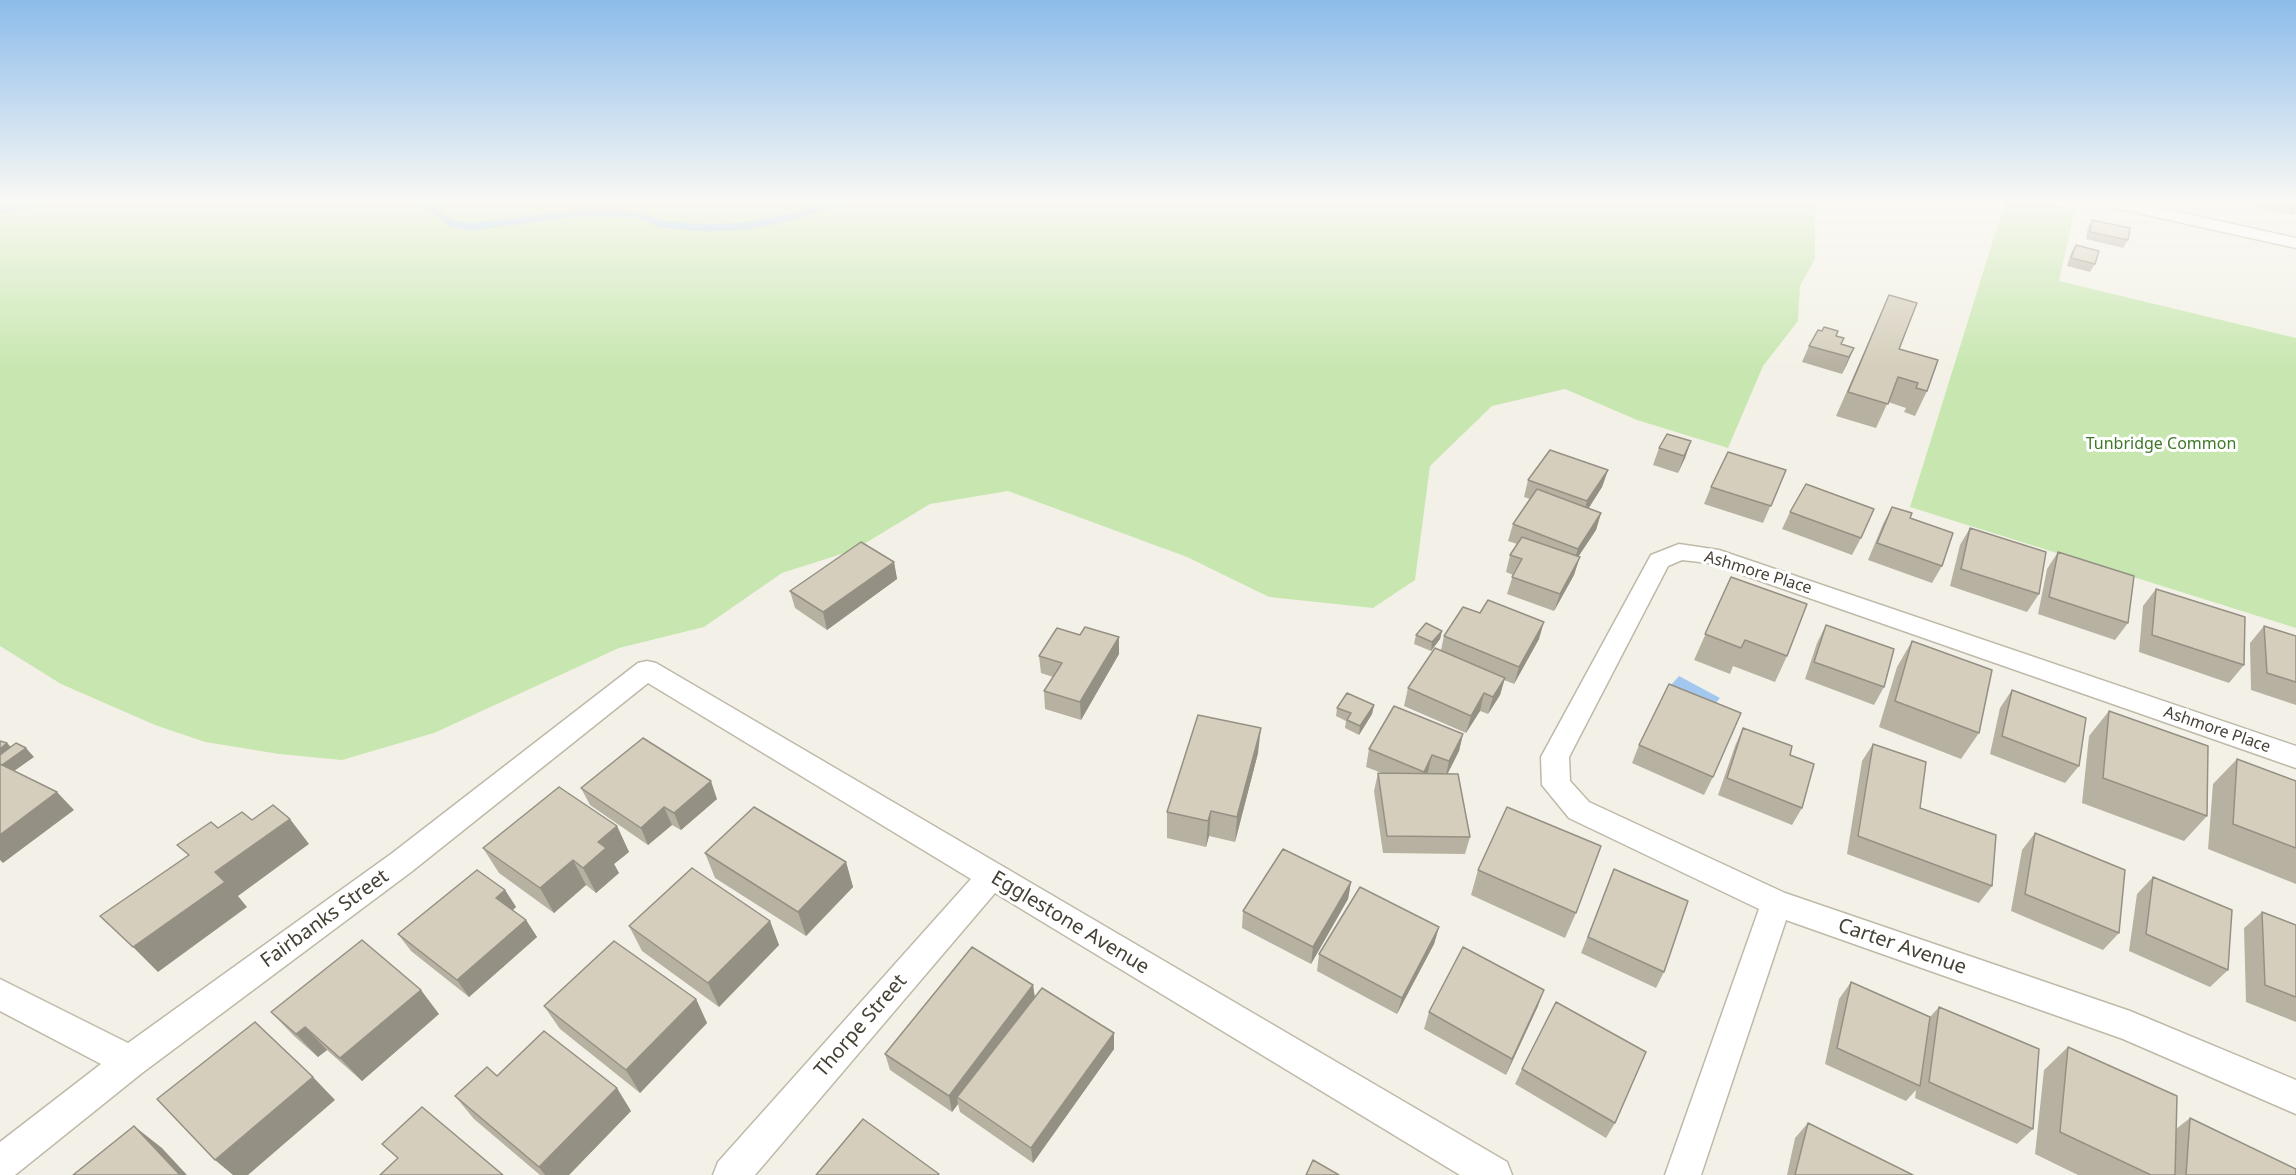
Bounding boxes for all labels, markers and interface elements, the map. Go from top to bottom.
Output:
park label: Tunbridge Common [2086,434,2236,454]
street label: Ashmore Place [1702,548,1814,598]
street label: Ashmore Place [2161,703,2273,757]
street label: Fairbanks Street [256,865,394,973]
street label: Egglestone Avenue [987,866,1153,980]
street label: Carter Avenue [1835,914,1969,980]
street label: Thorpe Street [810,970,912,1082]

